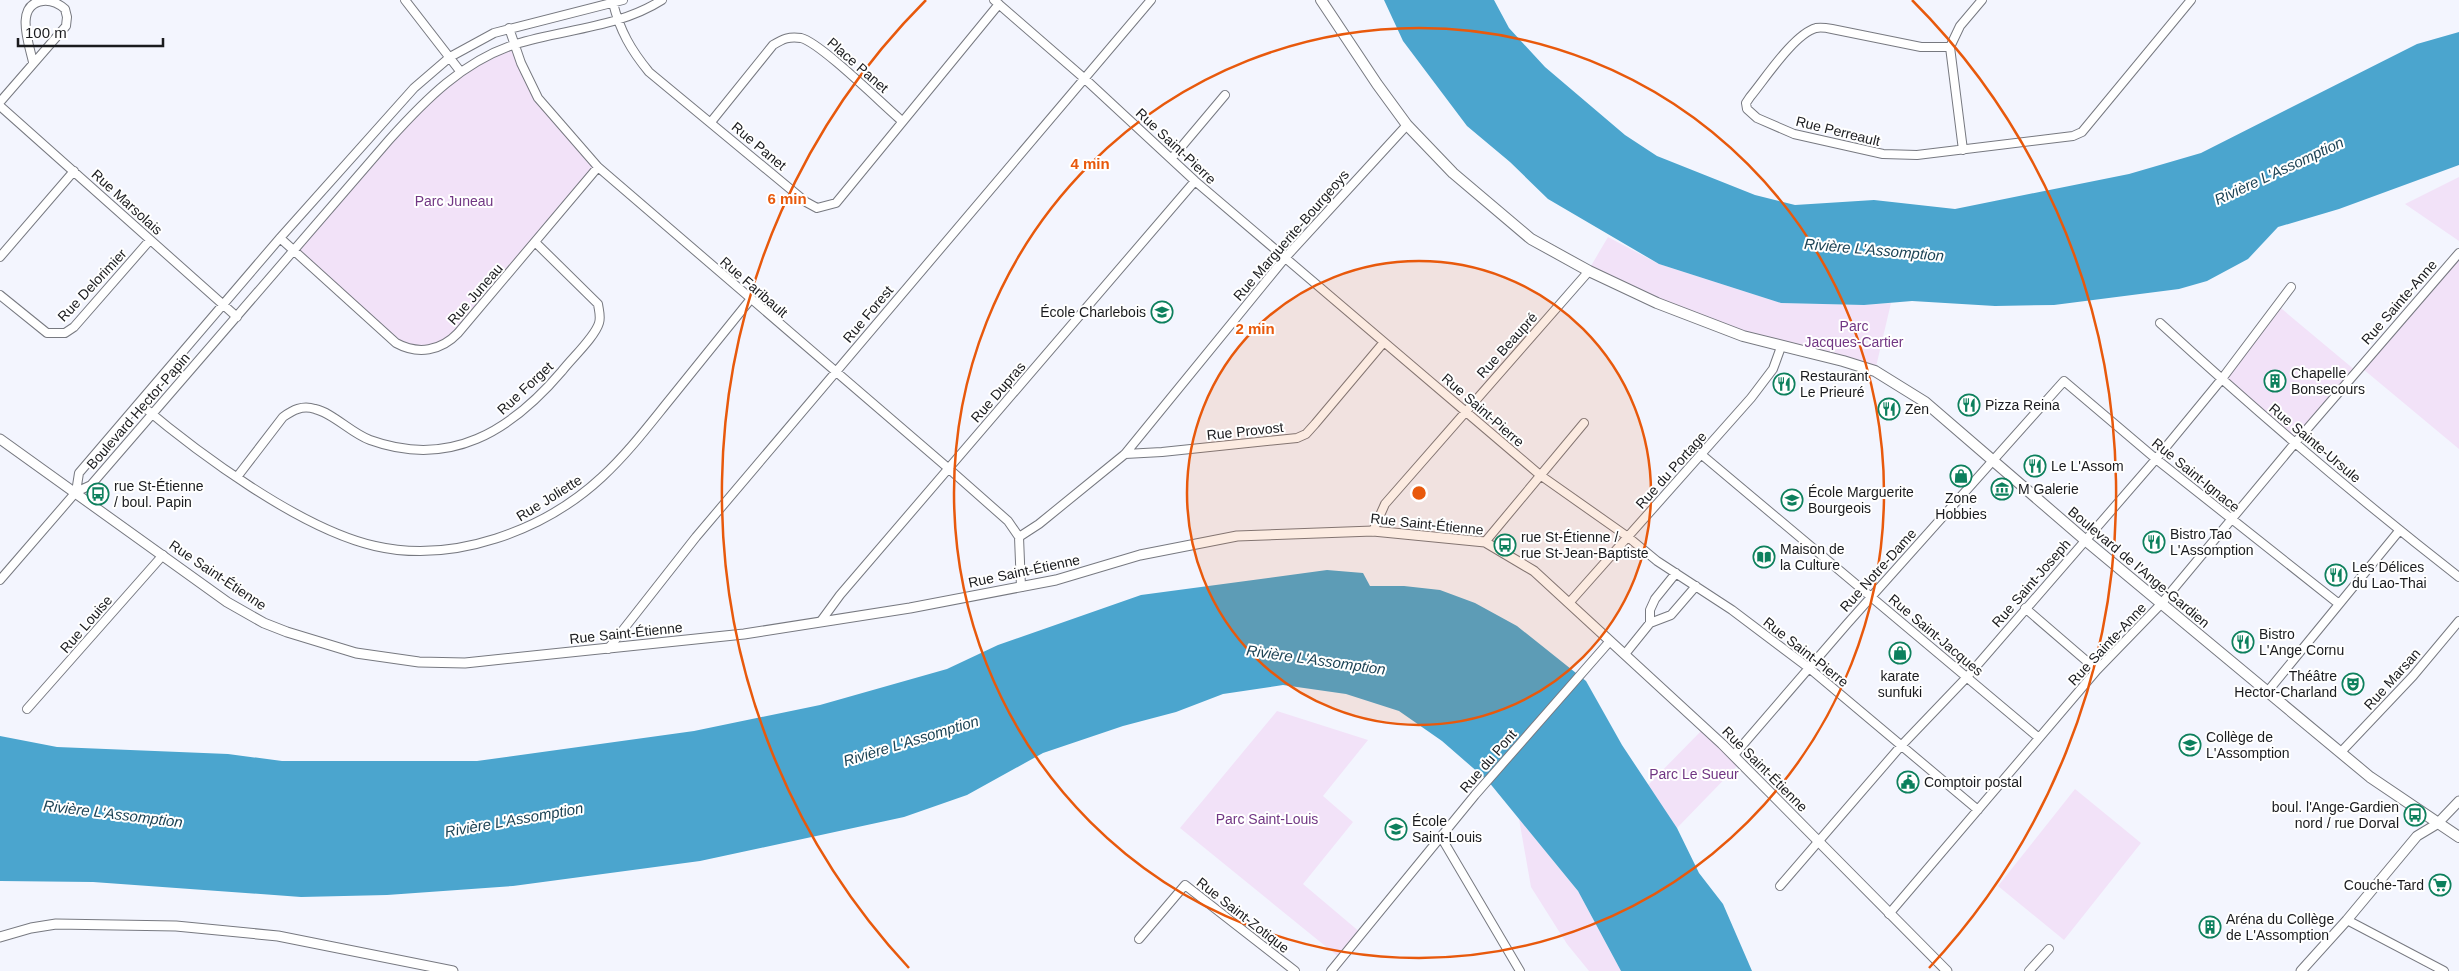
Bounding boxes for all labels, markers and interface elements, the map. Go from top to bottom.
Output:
scale bar [18,15,162,47]
text: 100 m [25,24,67,41]
street label: Place Panet [824,34,892,96]
street label: Rue Saint-Pierre [1133,105,1219,187]
street label: Rue Perreault [1794,113,1882,149]
street label: Rue Panet [729,119,790,173]
water label: Rivière L'Assomption [2212,133,2346,208]
text: 4 min [1070,155,1110,172]
street label: Rue Marsolais [88,166,166,238]
street label: Rue Marguerite-Bourgeoys [1230,166,1352,304]
text: 6 min [767,190,807,207]
park label: Parc Juneau [415,193,493,209]
water label: Rivière L'Assomption [1803,235,1945,264]
street label: Rue Delorimier [54,245,130,325]
street label: Rue Faribault [717,253,791,321]
street label: Rue Sainte-Anne [2358,256,2440,347]
street label: Rue Juneau [444,260,506,328]
street label: Rue Forest [840,282,896,346]
school or university icon: École Charlebois [1150,300,1174,324]
place label: École Charlebois [1040,304,1146,320]
street label: Rue Beaupré [1473,309,1541,381]
park label: Parc Jacques-Cartier [1805,318,1904,350]
text: 2 min [1235,320,1275,337]
street label: Boulevard Hector-Papin [83,350,193,472]
street label: Rue Forget [494,358,556,418]
street label: Rue Dupras [967,359,1029,425]
place label: Chapelle Bonsecours [2291,365,2365,397]
place label: Restaurant Le Prieuré [1800,368,1869,400]
building icon: Chapelle Bonsecours [2263,369,2287,393]
street label: Rue Saint-Pierre [1439,370,1527,450]
restaurant icon: Restaurant Le Prieuré [1772,372,1796,396]
restaurant icon: Pizza Reina [1957,393,1981,417]
restaurant icon: Zen [1877,397,1901,421]
place label: Pizza Reina [1985,397,2060,413]
street label: Rue Sainte-Ursule [2266,400,2364,486]
place label: Zen [1905,401,1929,417]
street label: Rue Provost [1206,419,1284,443]
street label: Rue du Portage [1632,428,1710,512]
street label: Rue Saint-Ignace [2149,435,2243,515]
restaurant icon: Le L'Assom [2023,454,2047,478]
place label: Le L'Assom [2051,458,2124,474]
shop icon: Zone Hobbies [1949,464,1973,488]
street label: Rue Joliette [513,472,585,524]
museum icon: M Galerie [1990,477,2014,501]
place label: rue St-Étienne / boul. Papin [114,478,204,510]
place label: M Galerie [2018,481,2079,497]
bus stop icon: rue St-Étienne / boul. Papin [86,482,110,506]
centre of rings [1410,484,1428,502]
place label: École Marguerite Bourgeois [1808,484,1914,516]
school or university icon: École Marguerite Bourgeois [1780,488,1804,512]
place label: Zone Hobbies [1935,490,1987,522]
street label: Boulevard de l'Ange-Gardien [2065,503,2213,631]
street label: Rue Saint-Étienne [1370,510,1485,538]
street label: Rue Notre-Dame [1837,525,1919,615]
place label: Bistro Tao L'Assomption [2170,526,2254,558]
place label: rue St-Étienne / rue St-Jean-Baptiste [1521,529,1649,561]
restaurant icon: Bistro Tao L'Assomption [2142,530,2166,554]
bus stop icon: rue St-Étienne / rue St-Jean-Baptiste [1493,533,1517,557]
street label: Rue Saint-Joseph [1988,536,2074,630]
street label: Rue Saint-Étienne [166,537,270,614]
place label: Maison de la Culture [1780,541,1845,573]
library icon: Maison de la Culture [1752,545,1776,569]
street label: Rue Saint-Étienne [967,551,1081,591]
place label: Les Délices du Lao-Thai [2352,559,2427,591]
restaurant icon: Les Délices du Lao-Thai [2324,563,2348,587]
street label: Rue Saint-Jacques [1886,591,1986,679]
street label: Rue Louise [57,592,115,656]
street label: Rue Sainte-Anne [2065,599,2149,688]
street label: Rue Saint-Pierre [1760,614,1852,690]
street label: Rue Saint-Étienne [569,619,684,647]
place label: Bistro L'Ange Cornu [2259,626,2344,658]
restaurant icon: Bistro L'Ange Cornu [2231,630,2255,654]
water label: Rivière L'Assomption [1245,641,1387,678]
shop icon: karate sunfuki [1888,641,1912,665]
street label: Rue Marsan [2361,645,2423,713]
place label: karate sunfuki [1878,668,1922,700]
place label: Théâtre Hector-Charland [2234,668,2337,700]
theatre icon: Théâtre Hector-Charland [2341,672,2365,696]
water label: Rivière L'Assomption [841,712,980,769]
street label: Rue Saint-Étienne [1719,723,1811,815]
street label: Rue du Pont [1456,726,1520,796]
place label: Collège de L'Assomption [2206,729,2290,761]
school or university icon: Collège de L'Assomption [2178,733,2202,757]
park label: Parc Le Sueur [1649,766,1739,782]
public building icon: Comptoir postal [1896,770,1920,794]
place label: Comptoir postal [1924,774,2022,790]
water label: Rivière L'Assomption [42,797,184,830]
water label: Rivière L'Assomption [443,799,585,840]
place label: boul. l'Ange-Gardien nord / rue Dorval [2272,799,2399,831]
bus stop icon: boul. l'Ange-Gardien nord / rue Dorval [2403,803,2427,827]
park label: Parc Saint-Louis [1216,811,1318,827]
place label: École Saint-Louis [1412,813,1482,845]
school or university icon: École Saint-Louis [1384,817,1408,841]
supermarket icon: Couche-Tard [2428,873,2452,897]
street label: Rue Saint-Zotique [1194,874,1293,956]
place label: Couche-Tard [2344,877,2424,893]
place label: Aréna du Collège de L'Assomption [2226,911,2334,943]
building icon: Aréna du Collège de L'Assomption [2198,915,2222,939]

